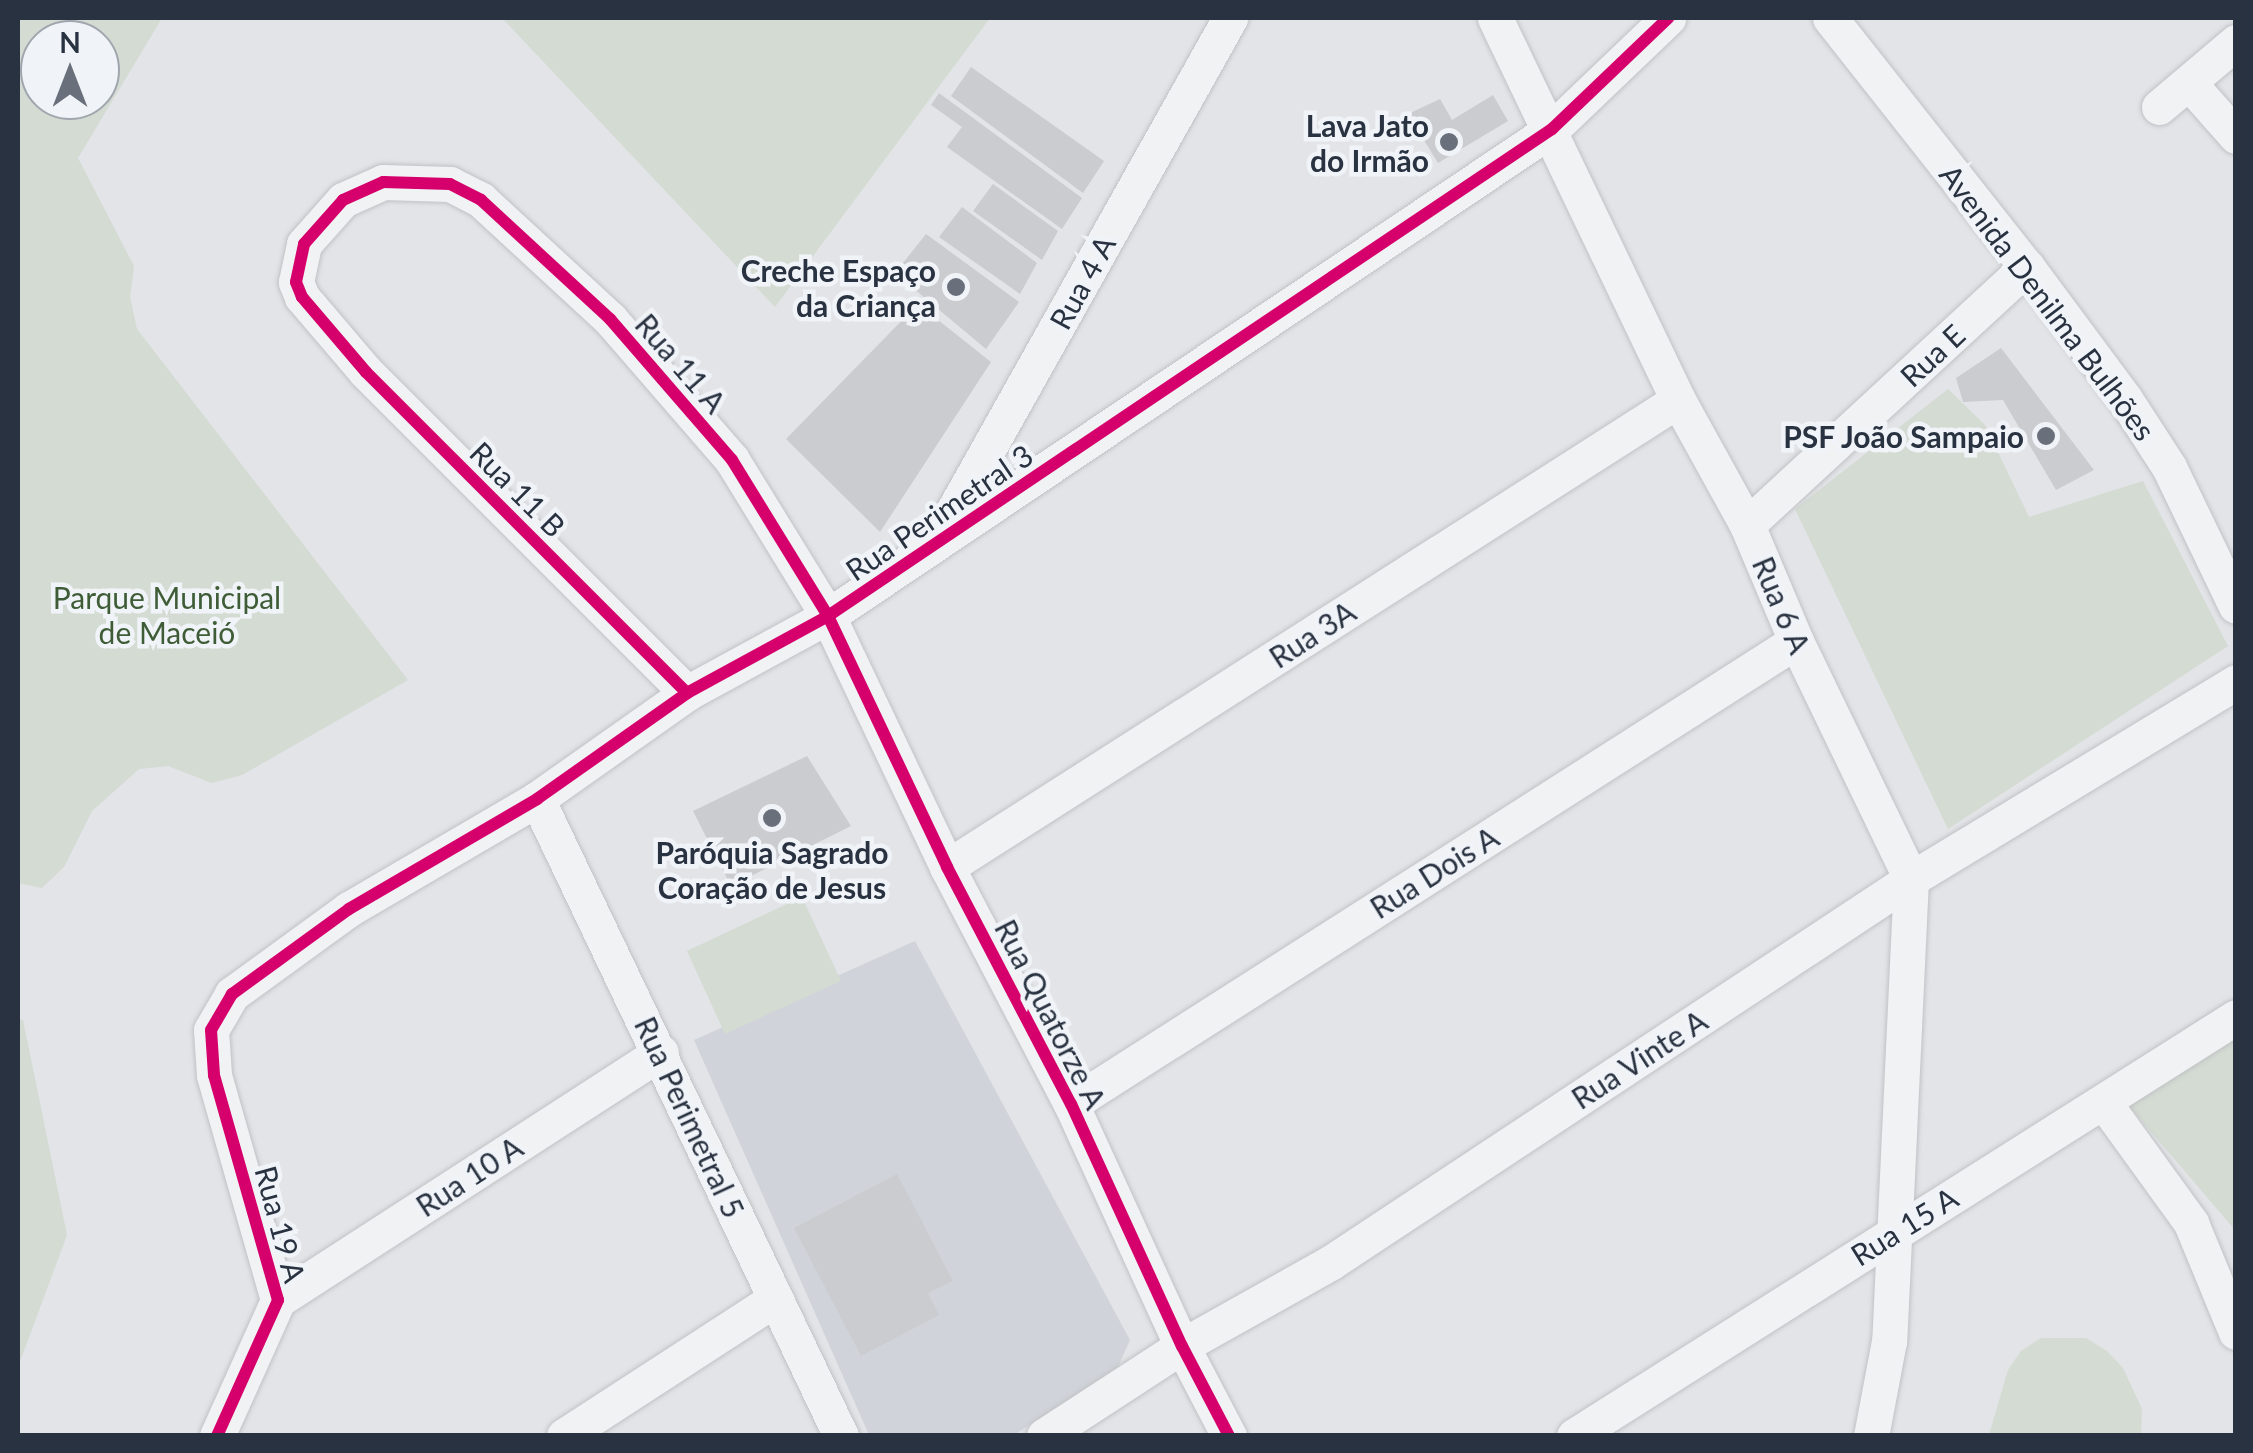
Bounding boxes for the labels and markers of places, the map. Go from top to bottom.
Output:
place label: Lava Jato do Irmão [1305,107,1429,178]
marker: Lava Jato do Irmão [1438,131,1460,153]
place label: Creche Espaço da Criança [741,252,936,322]
marker: Creche Espaço da Criança [945,276,967,298]
place label: PSF João Sampaio [1782,418,2024,454]
marker: PSF João Sampaio [2033,423,2059,449]
marker: Paróquia Sagrado Coração de Jesus [761,807,783,829]
place label: Paróquia Sagrado Coração de Jesus [655,834,889,904]

